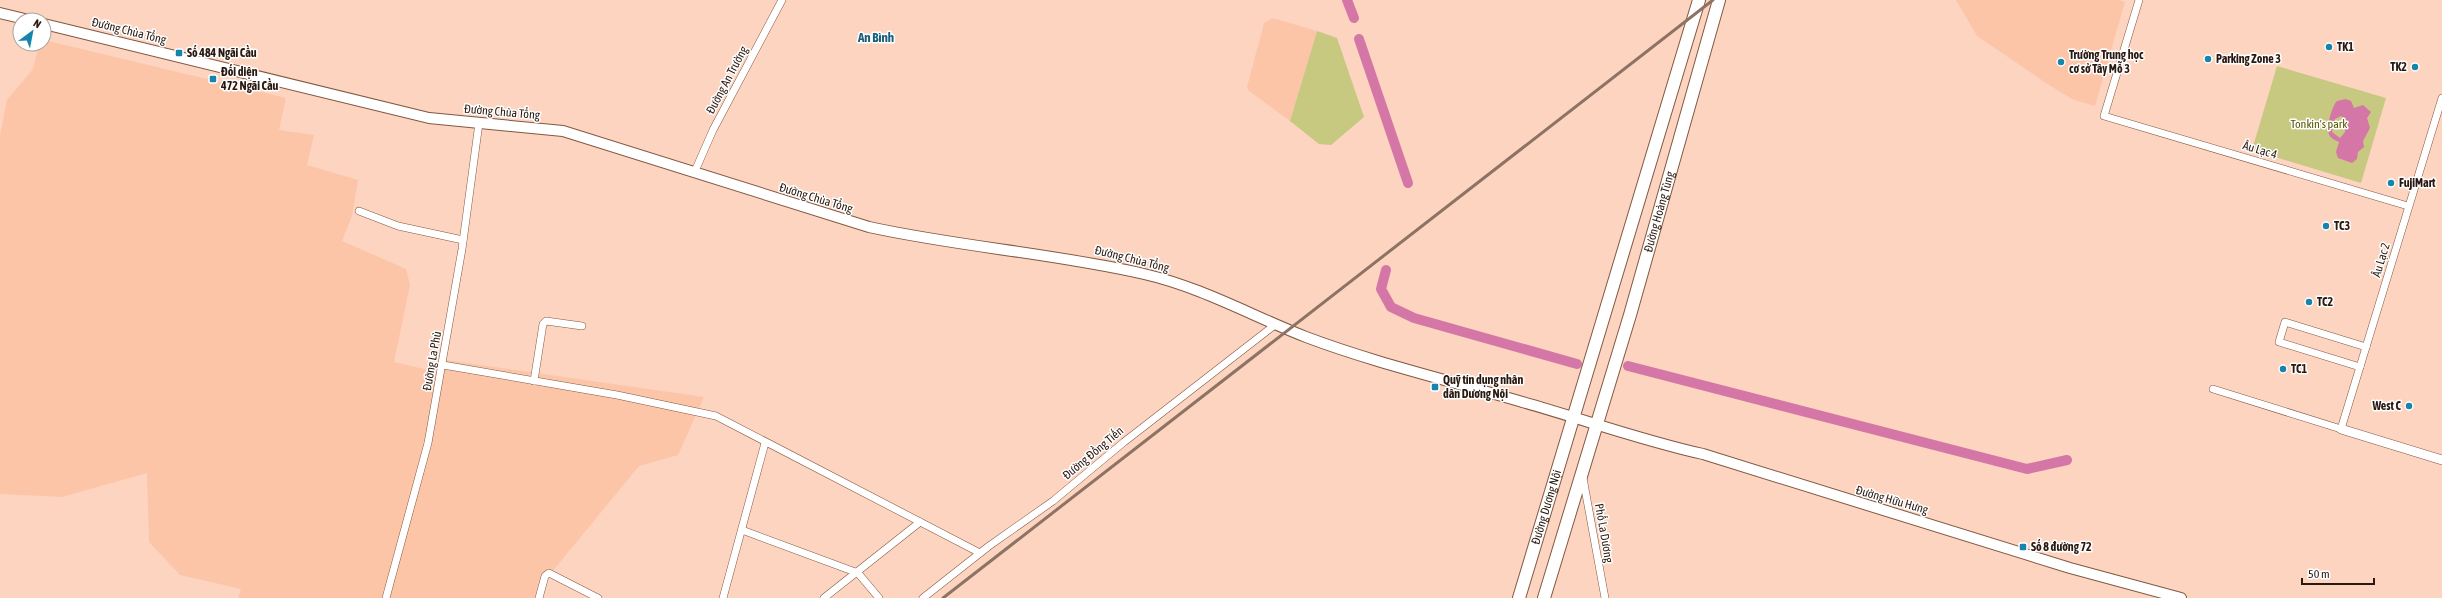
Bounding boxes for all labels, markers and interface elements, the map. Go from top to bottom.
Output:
north arrow [12,12,52,52]
street label: Đường Chùa Tổng [90,15,168,47]
text: N [31,17,43,30]
district label: An Bình [857,30,894,45]
place label: TK1 [2337,40,2354,54]
marker: TK1 [2324,42,2334,52]
street label: Đường An Trường [703,43,751,116]
place label: Số 484 Ngãi Cầu [187,45,257,60]
marker: Số 484 Ngãi Cầu [174,48,184,58]
place label: Trường Trung học cơ sở Tây Mỗ 3 [2069,48,2144,76]
place label: Parking Zone 3 [2216,52,2281,66]
marker: Parking Zone 3 [2203,54,2213,64]
marker: Trường Trung học cơ sở Tây Mỗ 3 [2056,57,2066,67]
place label: TK2 [2390,60,2407,74]
marker: TK2 [2410,62,2420,72]
place label: Đối diện 472 Ngãi Cầu [220,64,279,93]
marker: Đối diện 472 Ngãi Cầu [208,74,218,84]
street label: Đường Chùa Tổng [463,102,541,122]
park label: Tonkin's park [2290,117,2348,131]
street label: Âu Lạc 4 [2241,138,2279,162]
street label: Đường Hoàng Tùng [1641,169,1677,254]
place label: FujiMart [2399,176,2436,190]
marker: FujiMart [2386,178,2396,188]
street label: Đường Chùa Tổng [778,180,855,216]
place label: TC3 [2334,219,2350,233]
marker: TC3 [2321,221,2331,231]
street label: Âu Lạc 2 [2369,241,2393,279]
street label: Đường Chùa Tổng [1093,243,1171,275]
place label: TC2 [2317,295,2333,309]
marker: TC2 [2304,297,2314,307]
street label: Đường La Phù [420,330,444,392]
place label: TC1 [2291,362,2307,376]
marker: TC1 [2278,364,2288,374]
place label: Quỹ tín dụng nhân dân Dương Nội [1443,373,1523,401]
marker: Quỹ tín dụng nhân dân Dương Nội [1430,382,1440,392]
place label: West C [2371,399,2402,413]
marker: West C [2404,401,2414,411]
street label: Đường Đồng Tiến [1060,424,1126,482]
street label: Đường Dương Nội [1529,468,1564,546]
street label: Đường Hữu Hưng [1854,483,1931,517]
street label: Phố La Dương [1592,502,1616,565]
place label: Số 8 đường 72 [2031,539,2092,554]
marker: Số 8 đường 72 [2018,542,2028,552]
scale bar [2302,560,2374,586]
text: 50 m [2308,567,2330,581]

